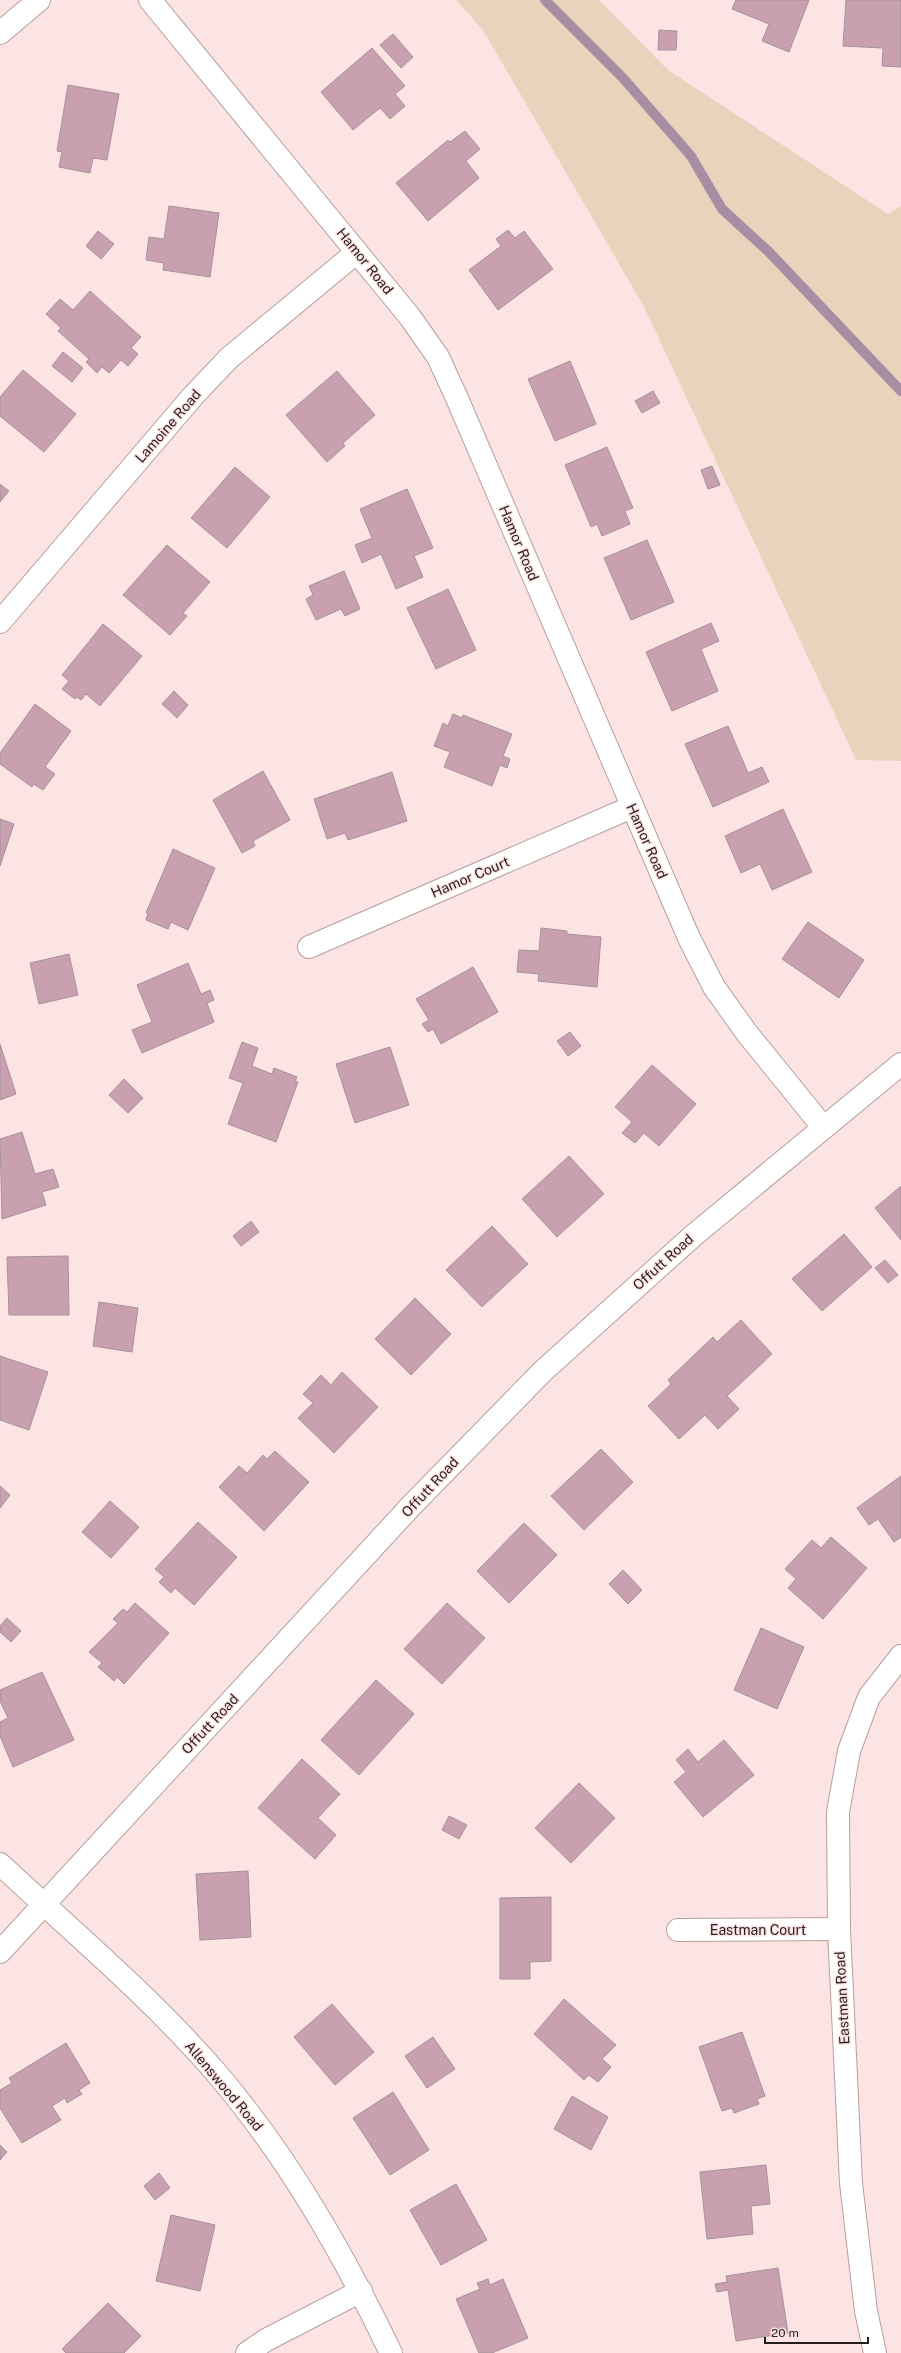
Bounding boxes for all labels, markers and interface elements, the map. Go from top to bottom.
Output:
street label: Hamor Road [333,225,397,297]
street label: Lamoine Road [132,386,204,466]
street label: Hamor Road [496,503,542,583]
street label: Hamor Road [623,801,671,881]
street label: Hamor Court [428,853,512,901]
street label: Offutt Road [629,1231,697,1293]
street label: Offutt Road [398,1454,462,1520]
street label: Offutt Road [178,1691,242,1757]
street label: Eastman Court [710,1922,806,1938]
street label: Eastman Road [832,1951,852,2045]
street label: Allenswood Road [182,2038,266,2134]
scale bar [765,2319,868,2345]
text: 20 m [771,2326,799,2340]

